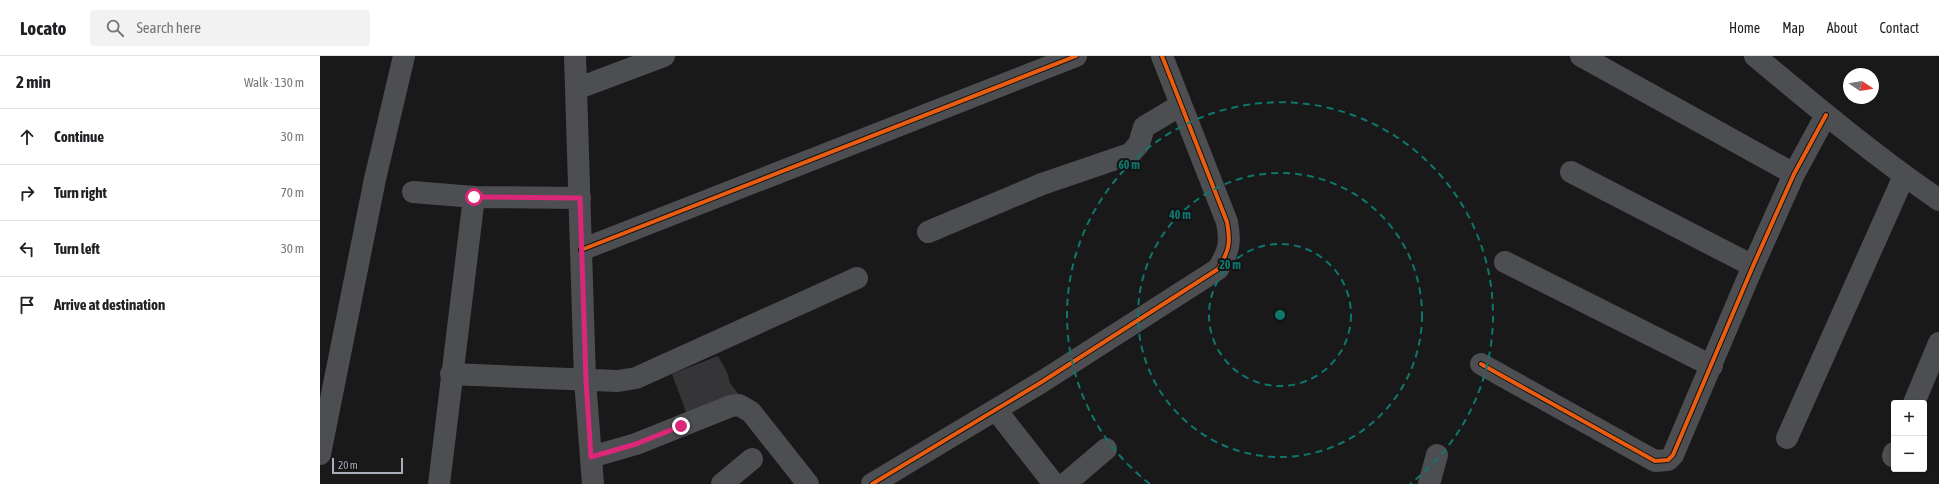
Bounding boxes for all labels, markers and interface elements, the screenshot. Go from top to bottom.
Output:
search box [90,10,370,46]
text: Locato [20,17,66,39]
icon: search [104,17,126,39]
text: Search here [136,19,201,36]
text: Home [1729,20,1760,36]
text: Map [1782,20,1805,36]
text: About [1827,20,1858,36]
text: Contact [1880,20,1919,36]
north arrow [1843,68,1879,104]
text: 2 min [16,72,51,92]
text: Walk · 130 m [244,75,304,90]
icon: ahead [16,126,38,148]
text: Continue [54,128,104,145]
text: 30 m [281,129,304,144]
text: 60 m [1118,158,1140,172]
icon: right [16,182,38,204]
text: Turn right [54,184,107,201]
text: 70 m [281,185,304,200]
route start [465,188,483,206]
text: 40 m [1168,208,1191,222]
icon: left [16,238,38,260]
text: Turn left [54,240,100,257]
text: 30 m [281,241,304,256]
text: 20 m [1219,258,1241,272]
icon: arrive [16,294,38,316]
text: Arrive at destination [54,296,165,313]
centre of rings [1273,308,1287,322]
map controls [1891,400,1927,472]
button: + [1891,400,1927,436]
route end [672,417,690,435]
button: − [1891,436,1927,472]
scale bar [332,456,403,475]
text: 20 m [338,459,358,471]

